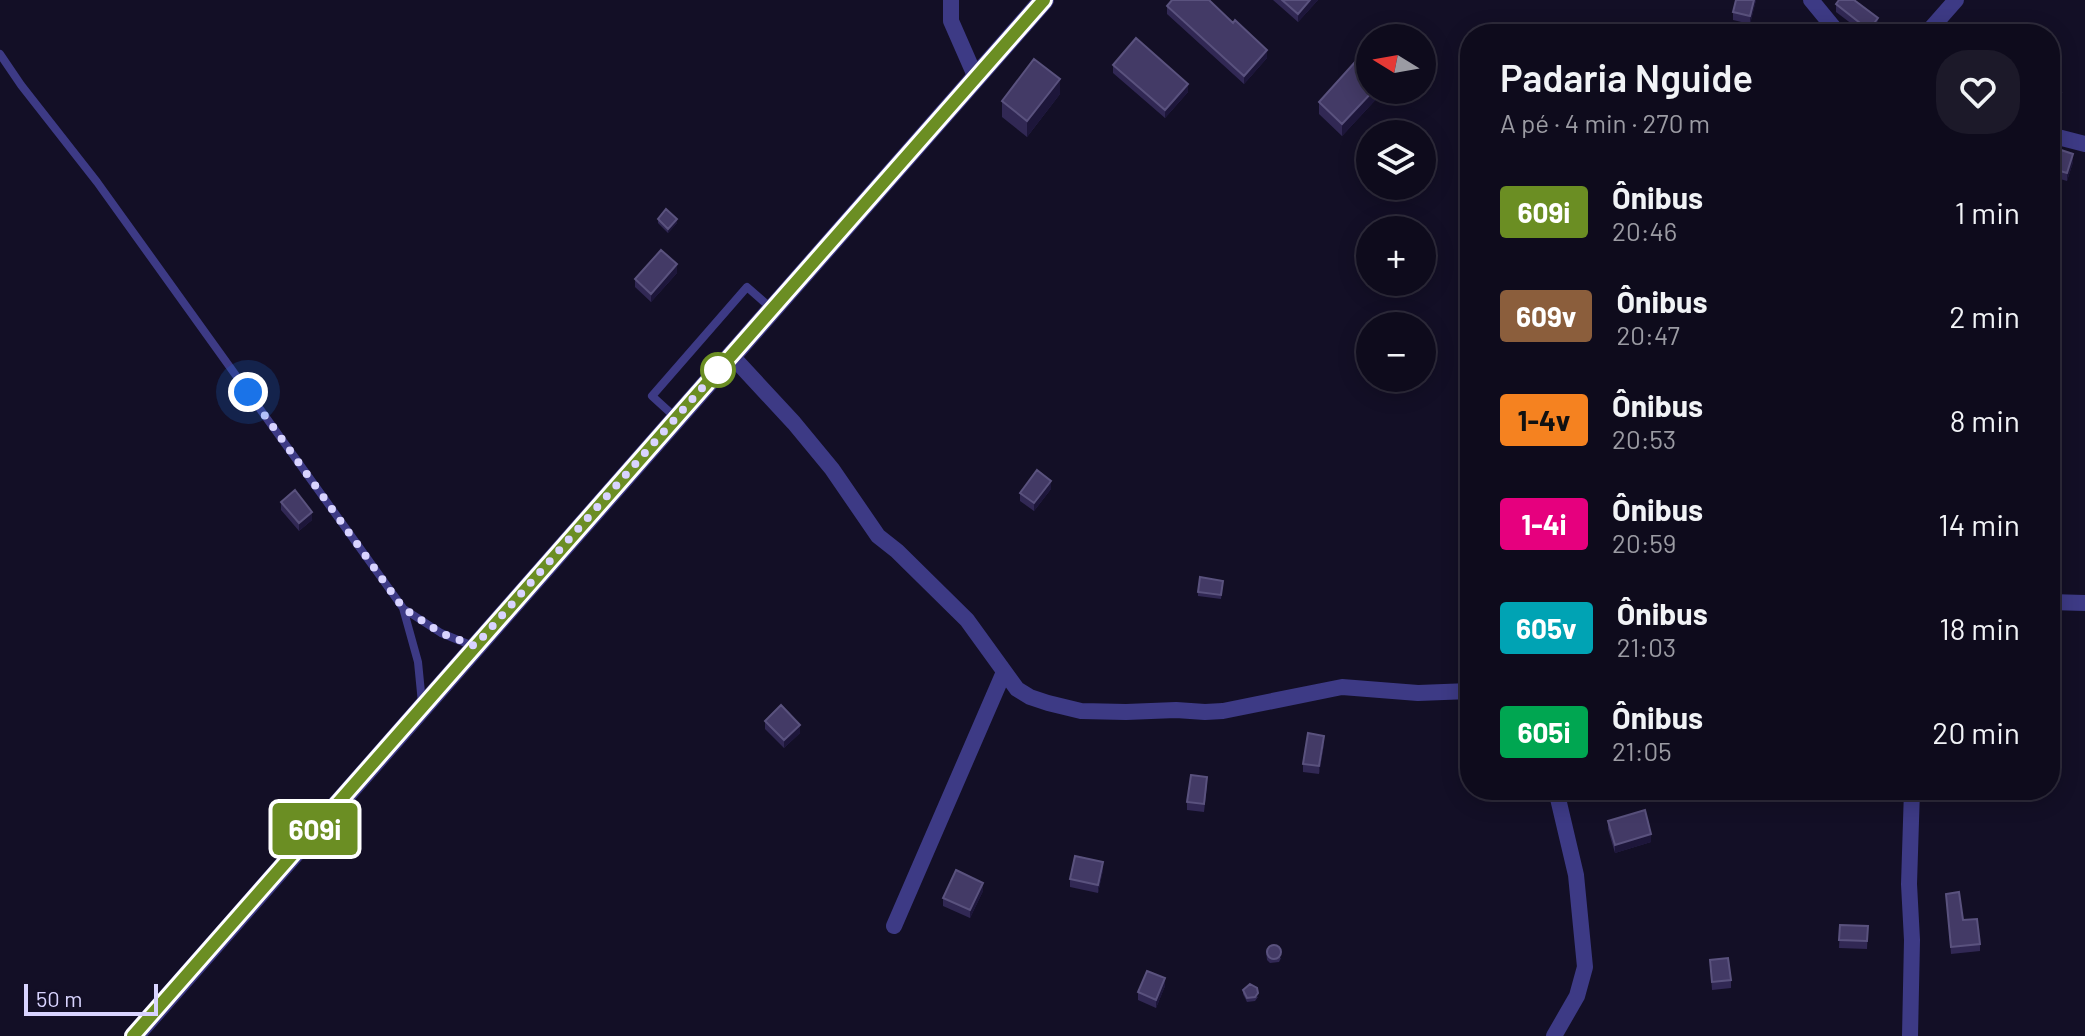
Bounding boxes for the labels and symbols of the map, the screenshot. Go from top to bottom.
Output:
north arrow [1356,24,1436,104]
unlabelled marker [701,353,735,387]
your location [228,372,268,412]
line badge: 609i [259,803,371,855]
scale bar [24,980,158,1016]

